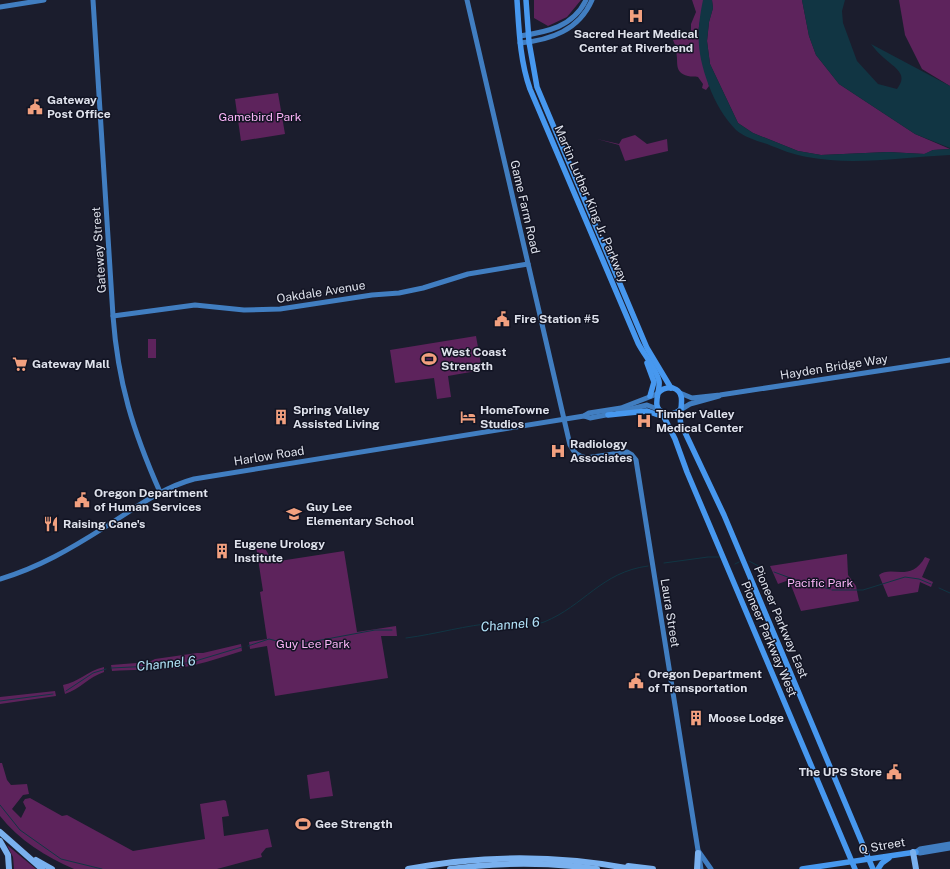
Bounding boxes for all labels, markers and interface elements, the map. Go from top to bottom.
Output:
hospital icon: Sacred Heart Medical Center at Riverbend [627,7,645,25]
place label: Sacred Heart Medical Center at Riverbend [574,27,698,55]
place label: Gateway Post Office [47,93,111,121]
public building icon: Gateway Post Office [26,98,44,116]
park label: Gamebird Park [218,110,302,124]
street label: Martin Luther King Jr. Parkway [551,123,631,285]
street label: Game Farm Road [507,159,543,255]
street label: Gateway Street [89,206,109,294]
street label: Oakdale Avenue [276,278,367,306]
public building icon: Fire Station #5 [493,310,511,328]
place label: Fire Station #5 [514,312,599,326]
place label: West Coast Strength [441,345,506,373]
sports icon: West Coast Strength [420,350,438,368]
street label: Hayden Bridge Way [779,351,889,382]
supermarket icon: Gateway Mall [11,355,29,373]
place label: Gateway Mall [32,357,110,371]
place label: Spring Valley Assisted Living [293,403,380,431]
place label: HomeTowne Studios [480,403,549,431]
place label: Timber Valley Medical Center [656,407,743,435]
building icon: Spring Valley Assisted Living [272,408,290,426]
hotel icon: HomeTowne Studios [459,408,477,426]
hospital icon: Timber Valley Medical Center [635,412,653,430]
place label: Radiology Associates [570,437,632,465]
hospital icon: Radiology Associates [549,442,567,460]
street label: Harlow Road [233,444,305,468]
place label: Oregon Department of Human Services [94,486,208,514]
public building icon: Oregon Department of Human Services [73,491,91,509]
place label: Guy Lee Elementary School [306,500,415,528]
school or university icon: Guy Lee Elementary School [285,505,303,523]
restaurant icon: Raising Cane's [42,515,60,533]
place label: Raising Cane's [63,517,145,531]
place label: Eugene Urology Institute [234,537,325,565]
building icon: Eugene Urology Institute [213,542,231,560]
street label: Pioneer Parkway East [751,564,811,681]
park label: Pacific Park [787,576,853,590]
street label: Laura Street [658,578,682,649]
street label: Pioneer Parkway West [738,579,800,699]
water label: Channel 6 [480,614,540,635]
park label: Guy Lee Park [276,637,350,651]
water label: Channel 6 [136,653,196,674]
place label: Oregon Department of Transportation [648,667,762,695]
public building icon: Oregon Department of Transportation [627,672,645,690]
building icon: Moose Lodge [687,709,705,727]
place label: Moose Lodge [708,711,784,725]
public building icon: The UPS Store [885,763,903,781]
place label: The UPS Store [799,765,882,779]
sports icon: Gee Strength [294,815,312,833]
place label: Gee Strength [315,817,393,831]
street label: Q Street [858,835,907,857]

